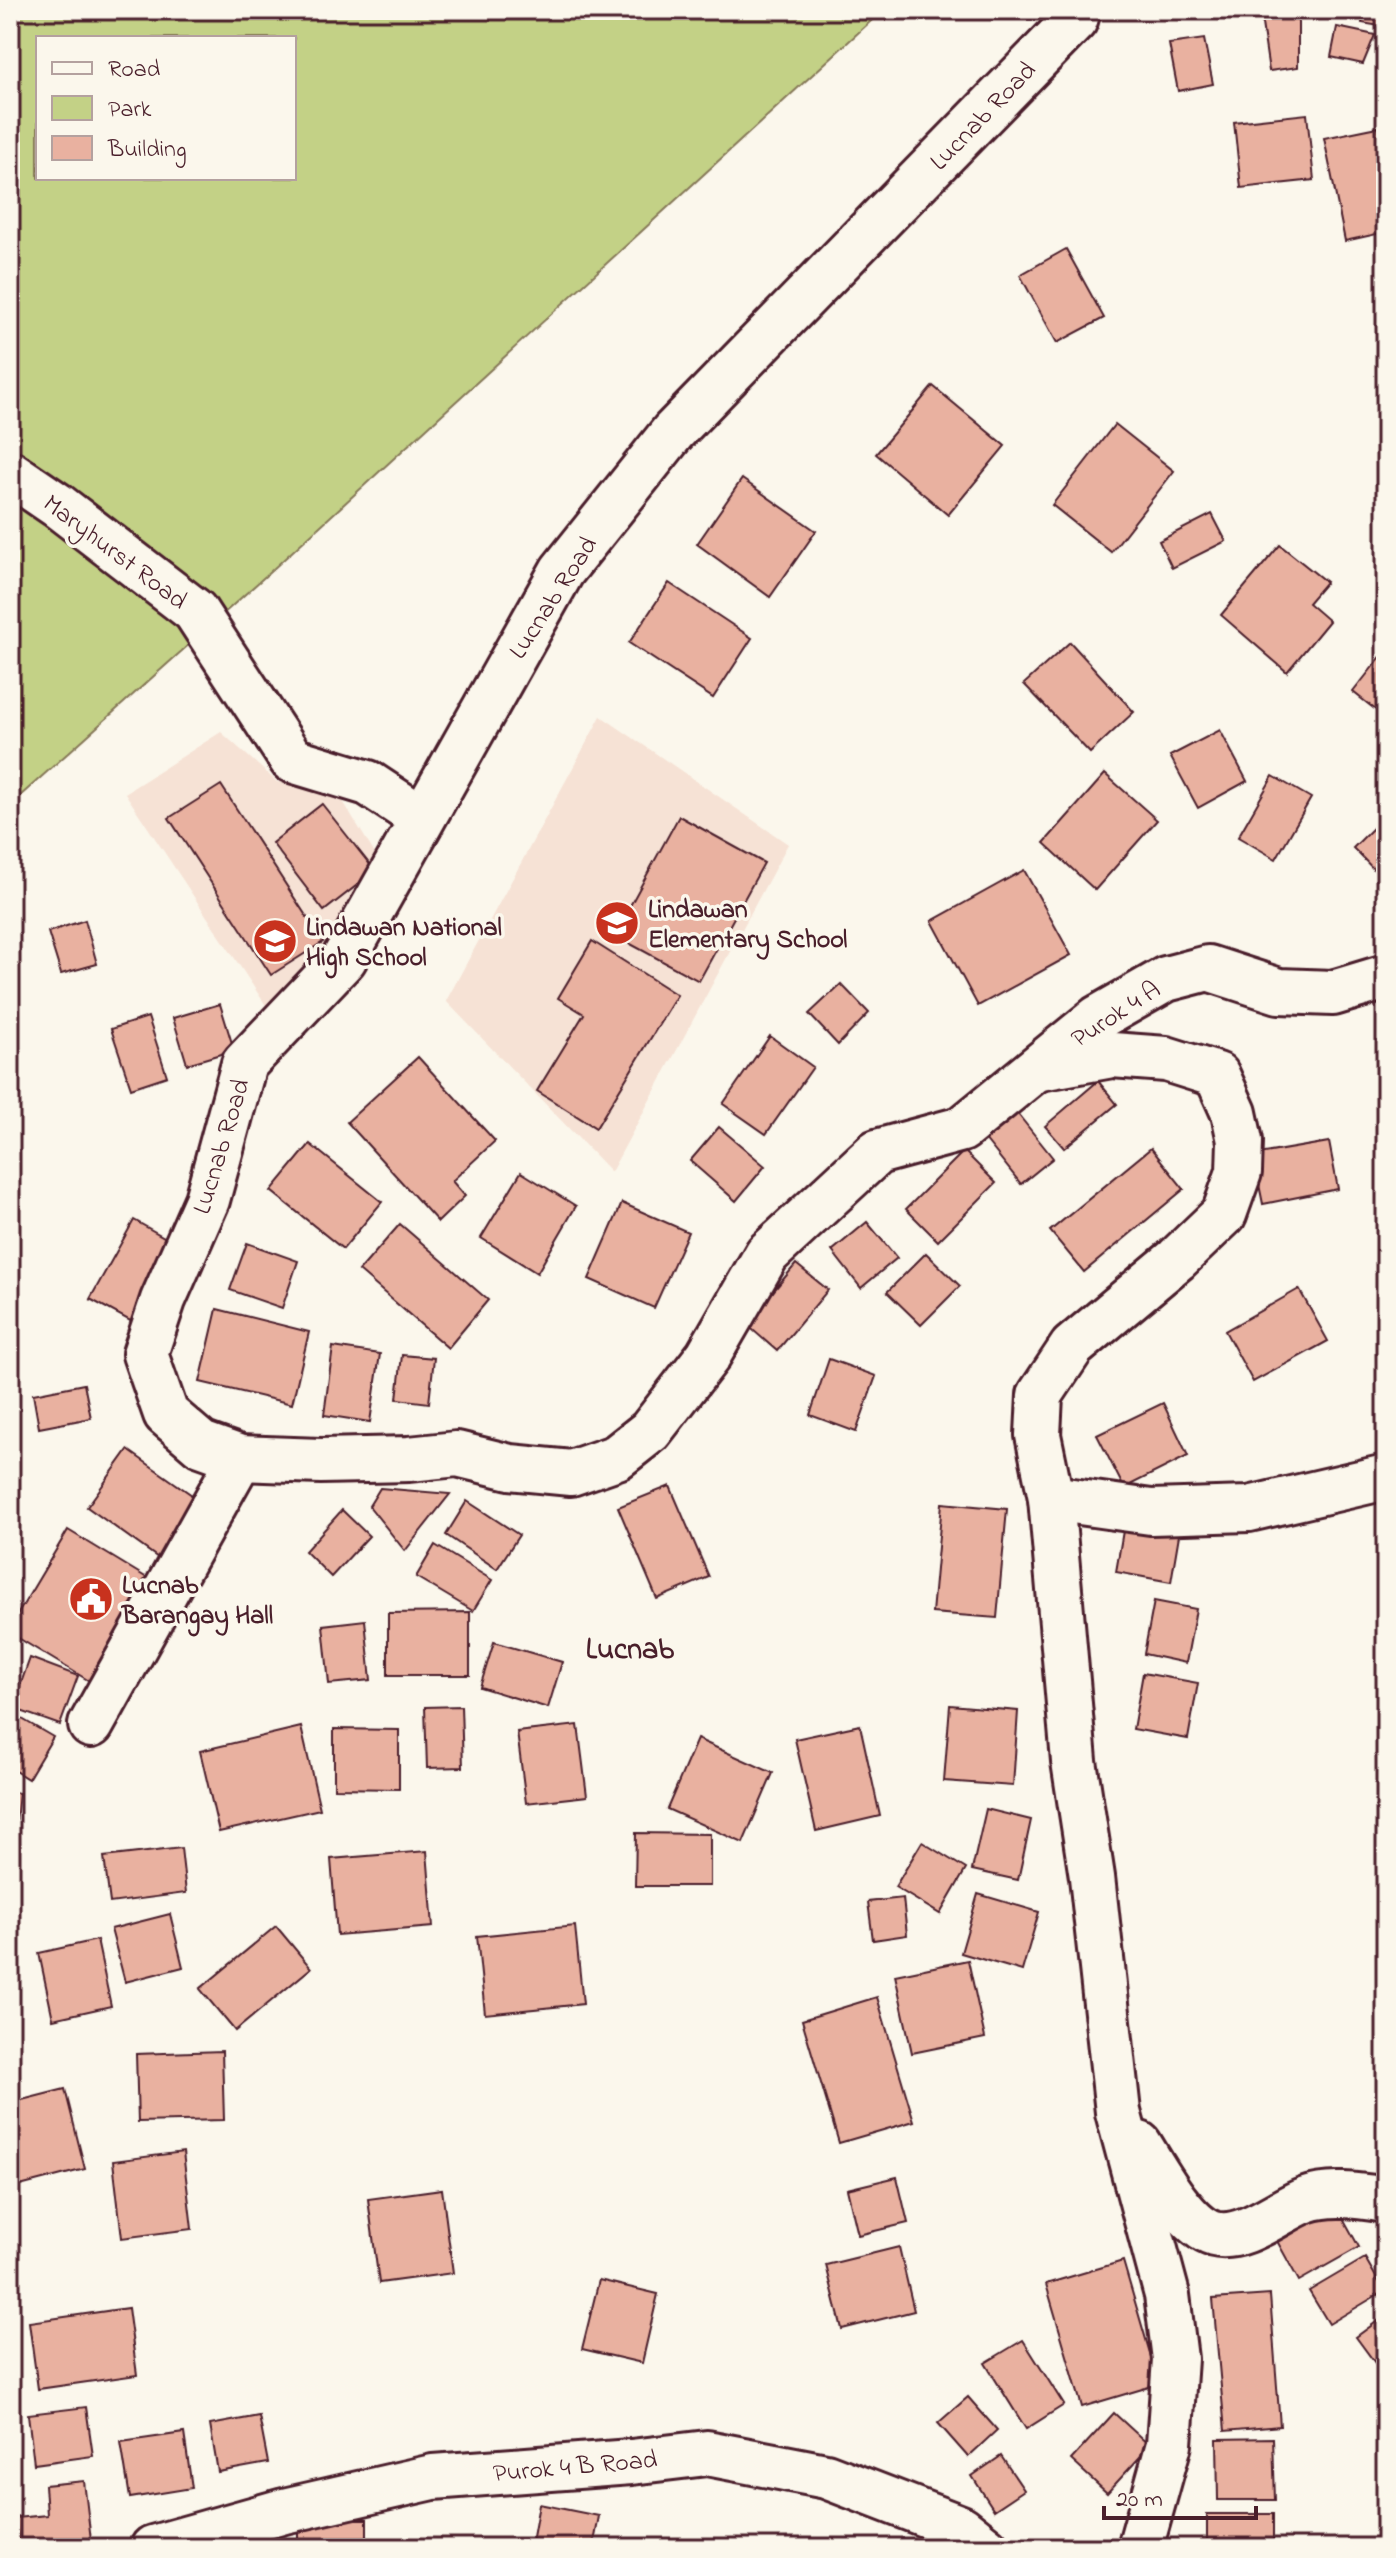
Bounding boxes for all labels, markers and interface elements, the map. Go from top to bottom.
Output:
legend [36,36,296,180]
text: Road [108,53,161,88]
street label: Lucnab Road [922,53,1047,180]
text: Park [108,93,152,128]
text: Building [107,133,187,168]
street label: Maryhurst Road [34,486,195,621]
street label: Lucnab Road [501,529,609,668]
place label: Lindawan Elementary School [648,892,847,960]
school or university icon: Lindawan Elementary School [593,899,641,947]
place label: Lindawan National High School [306,910,502,979]
school or university icon: Lindawan National High School [251,917,299,965]
street label: Purok 4 A [1064,972,1169,1059]
street label: Lucnab Road [184,1074,262,1219]
place label: Lucnab Barangay Hall [121,1568,273,1637]
public building icon: Lucnab Barangay Hall [67,1575,115,1623]
district label: Lucnab [586,1629,674,1673]
street label: Purok 4 B Road [492,2442,659,2494]
scale bar [1104,2470,1256,2520]
text: 20 m [1116,2483,1163,2518]

